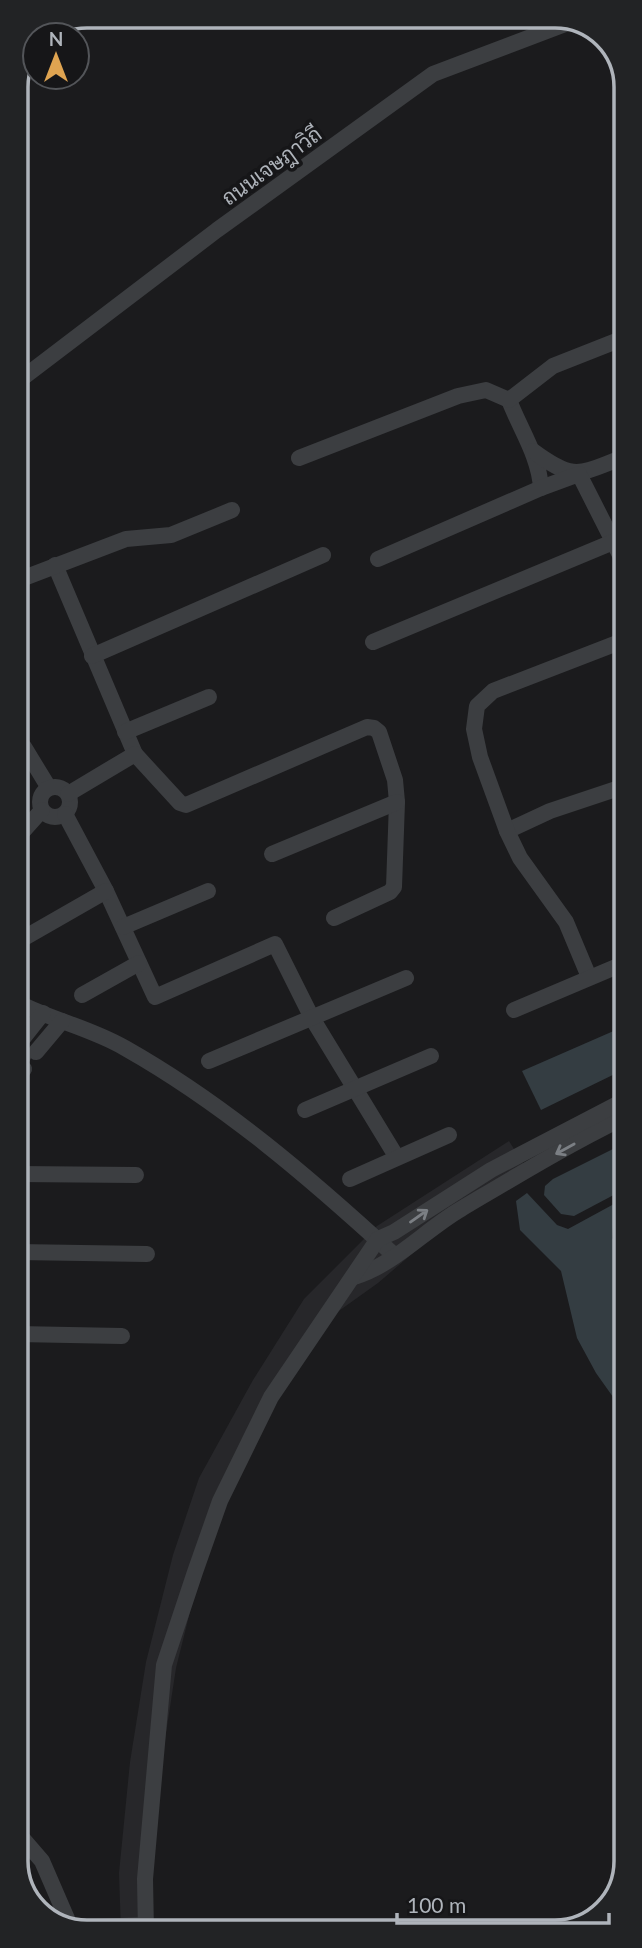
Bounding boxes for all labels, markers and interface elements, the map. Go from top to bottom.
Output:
north arrow [21,21,91,91]
text: N [49,27,63,50]
street label: ถนนเจษฎาวิถี [216,120,328,212]
one-way arrow [555,1143,576,1156]
one-way arrow [408,1209,428,1223]
scale bar [397,1882,609,1926]
text: 100 m [407,1892,466,1917]

